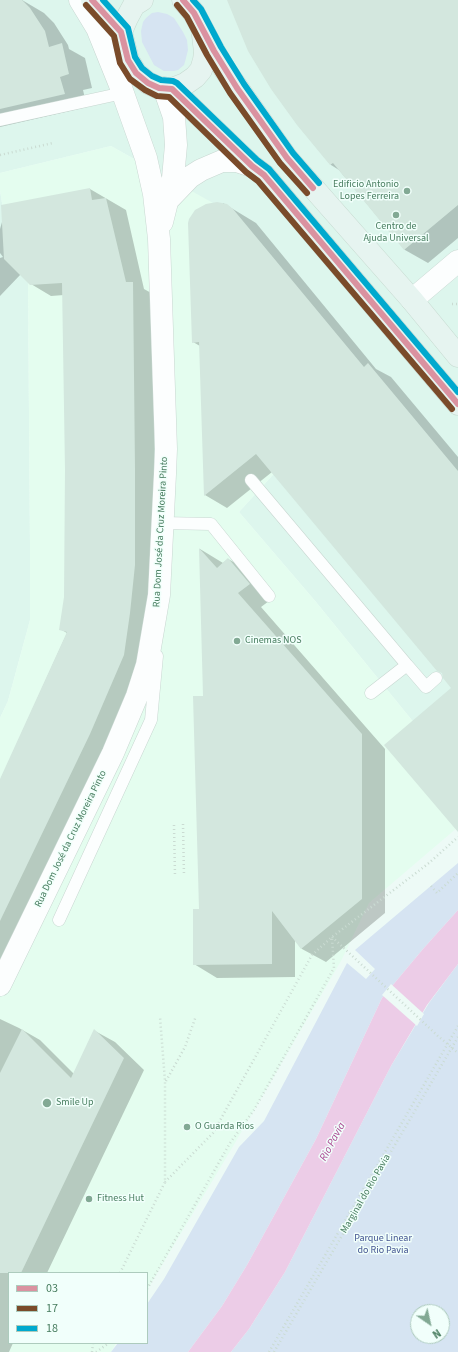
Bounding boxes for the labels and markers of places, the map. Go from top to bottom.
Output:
place label: Edificio Antonio Lopes Ferreira [333,179,399,202]
marker: Edificio Antonio Lopes Ferreira [402,186,412,196]
marker: Centro de Ajuda Universal [391,210,401,220]
place label: Centro de Ajuda Universal [363,221,429,244]
place label: Cinemas NOS [245,635,302,647]
marker: Cinemas NOS [232,636,242,646]
marker: Smile Up [41,1097,53,1109]
place label: Smile Up [56,1097,94,1109]
place label: O Guarda Rios [195,1121,254,1133]
marker: O Guarda Rios [182,1122,192,1132]
place label: Fitness Hut [97,1193,144,1205]
marker: Fitness Hut [84,1194,94,1204]

